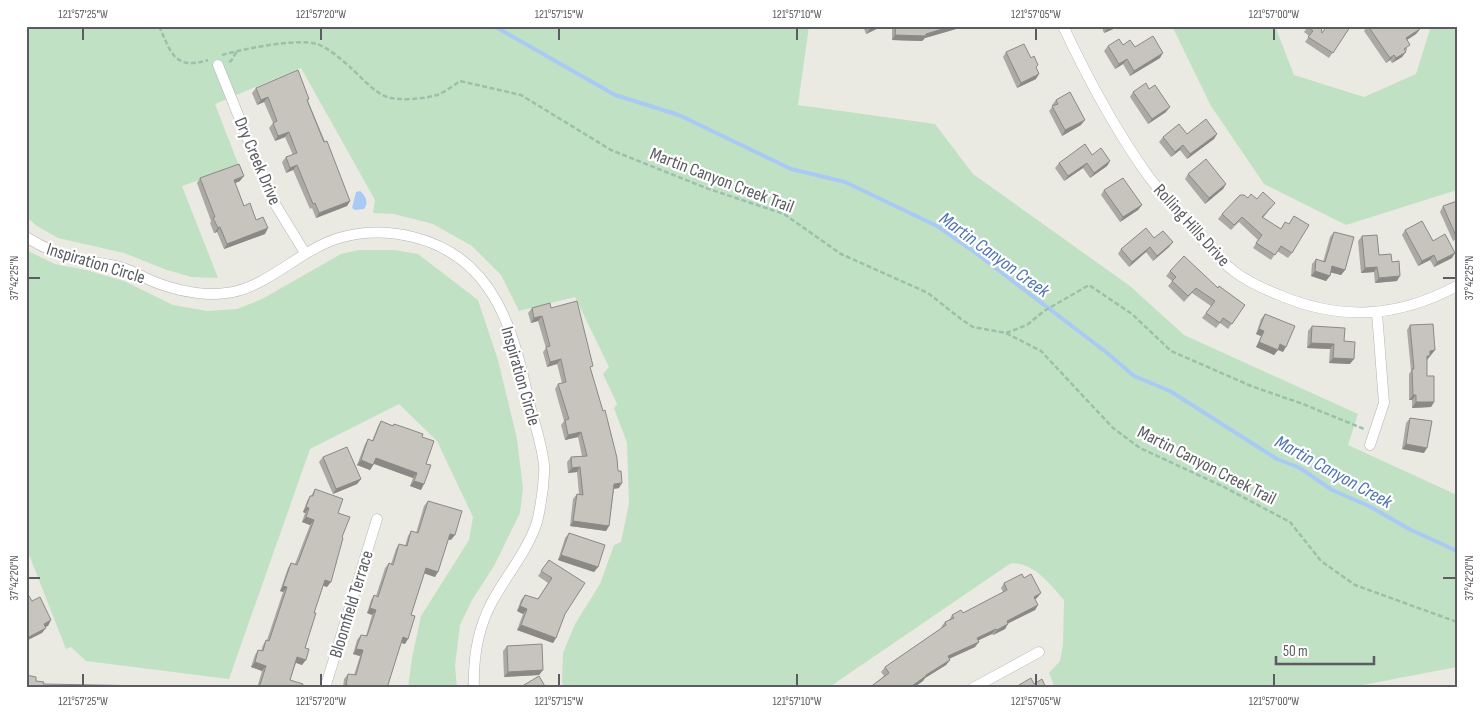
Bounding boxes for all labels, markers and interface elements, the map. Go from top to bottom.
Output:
text: 121°57'25"W [58,7,108,22]
text: 121°57'20"W [296,7,346,22]
text: 121°57'15"W [535,7,584,22]
text: 121°57'10"W [772,7,822,22]
text: 121°57'05"W [1011,7,1061,22]
text: 121°57'00"W [1249,7,1299,22]
street label: Dry Creek Drive [230,114,285,208]
street label: Martin Canyon Creek Trail [647,143,797,218]
street label: Rolling Hills Drive [1149,180,1234,271]
water label: Martin Canyon Creek [935,208,1054,303]
street label: Inspiration Circle [44,239,148,288]
text: 37°42'25"N [7,256,22,300]
text: 37°42'25"N [1462,256,1477,300]
street label: Inspiration Circle [496,324,545,428]
street label: Martin Canyon Creek Trail [1134,421,1279,509]
water label: Martin Canyon Creek [1271,431,1397,514]
street label: Bloomfield Terrace [325,548,378,660]
text: 37°42'20"N [7,555,22,601]
text: 37°42'20"N [1462,555,1477,601]
scale bar [1276,634,1373,666]
text: 50 m [1283,642,1308,661]
text: 121°57'25"W [58,694,108,709]
text: 121°57'20"W [296,694,346,709]
text: 121°57'15"W [535,694,584,709]
text: 121°57'10"W [772,694,822,709]
text: 121°57'05"W [1011,694,1061,709]
text: 121°57'00"W [1249,694,1299,709]

